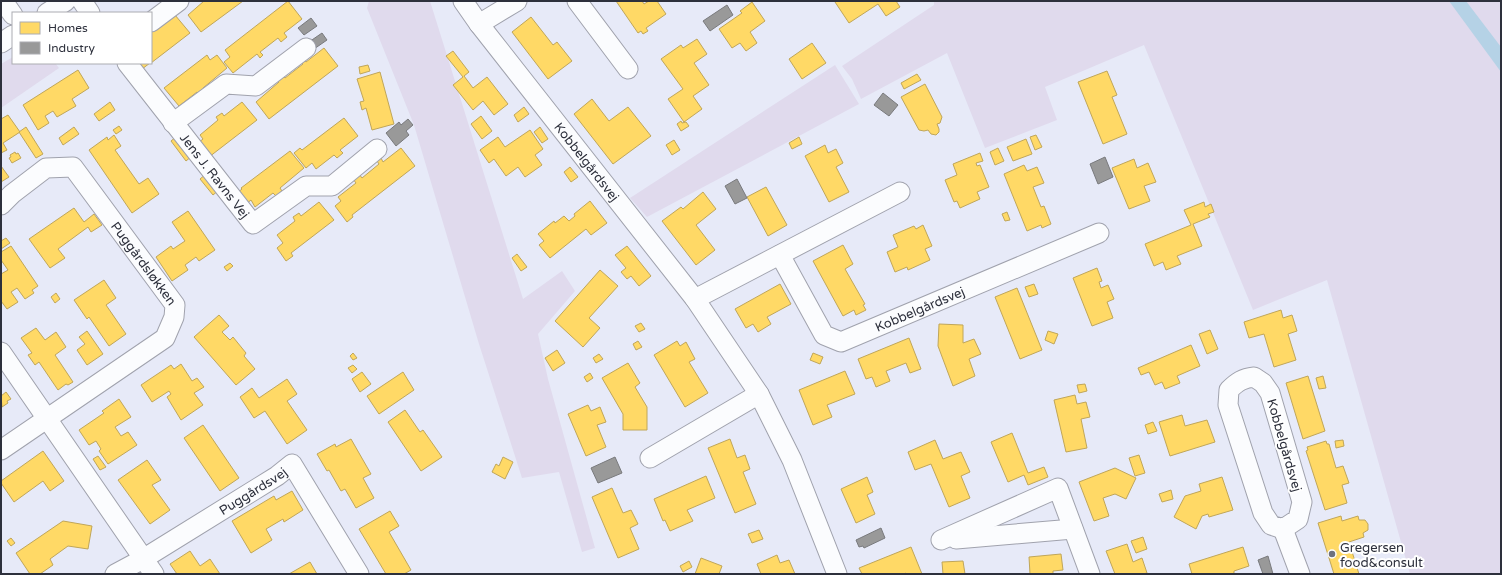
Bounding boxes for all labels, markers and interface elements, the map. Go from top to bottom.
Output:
legend [12,12,152,64]
text: Homes [48,21,88,35]
text: Industry [48,41,95,55]
street label: Kobbelgårdsvej [550,120,622,205]
street label: Jens J. Ravns Vej [176,130,253,222]
street label: Puggårdsløkken [107,219,179,309]
street label: Kobbelgårdsvej [873,284,967,336]
street label: Kobbelgårdsvej [1263,397,1305,494]
street label: Puggårdsvej [216,464,291,519]
place label: Gregersen food&consult [1340,540,1423,571]
marker: Gregersen food&consult [1327,549,1337,559]

